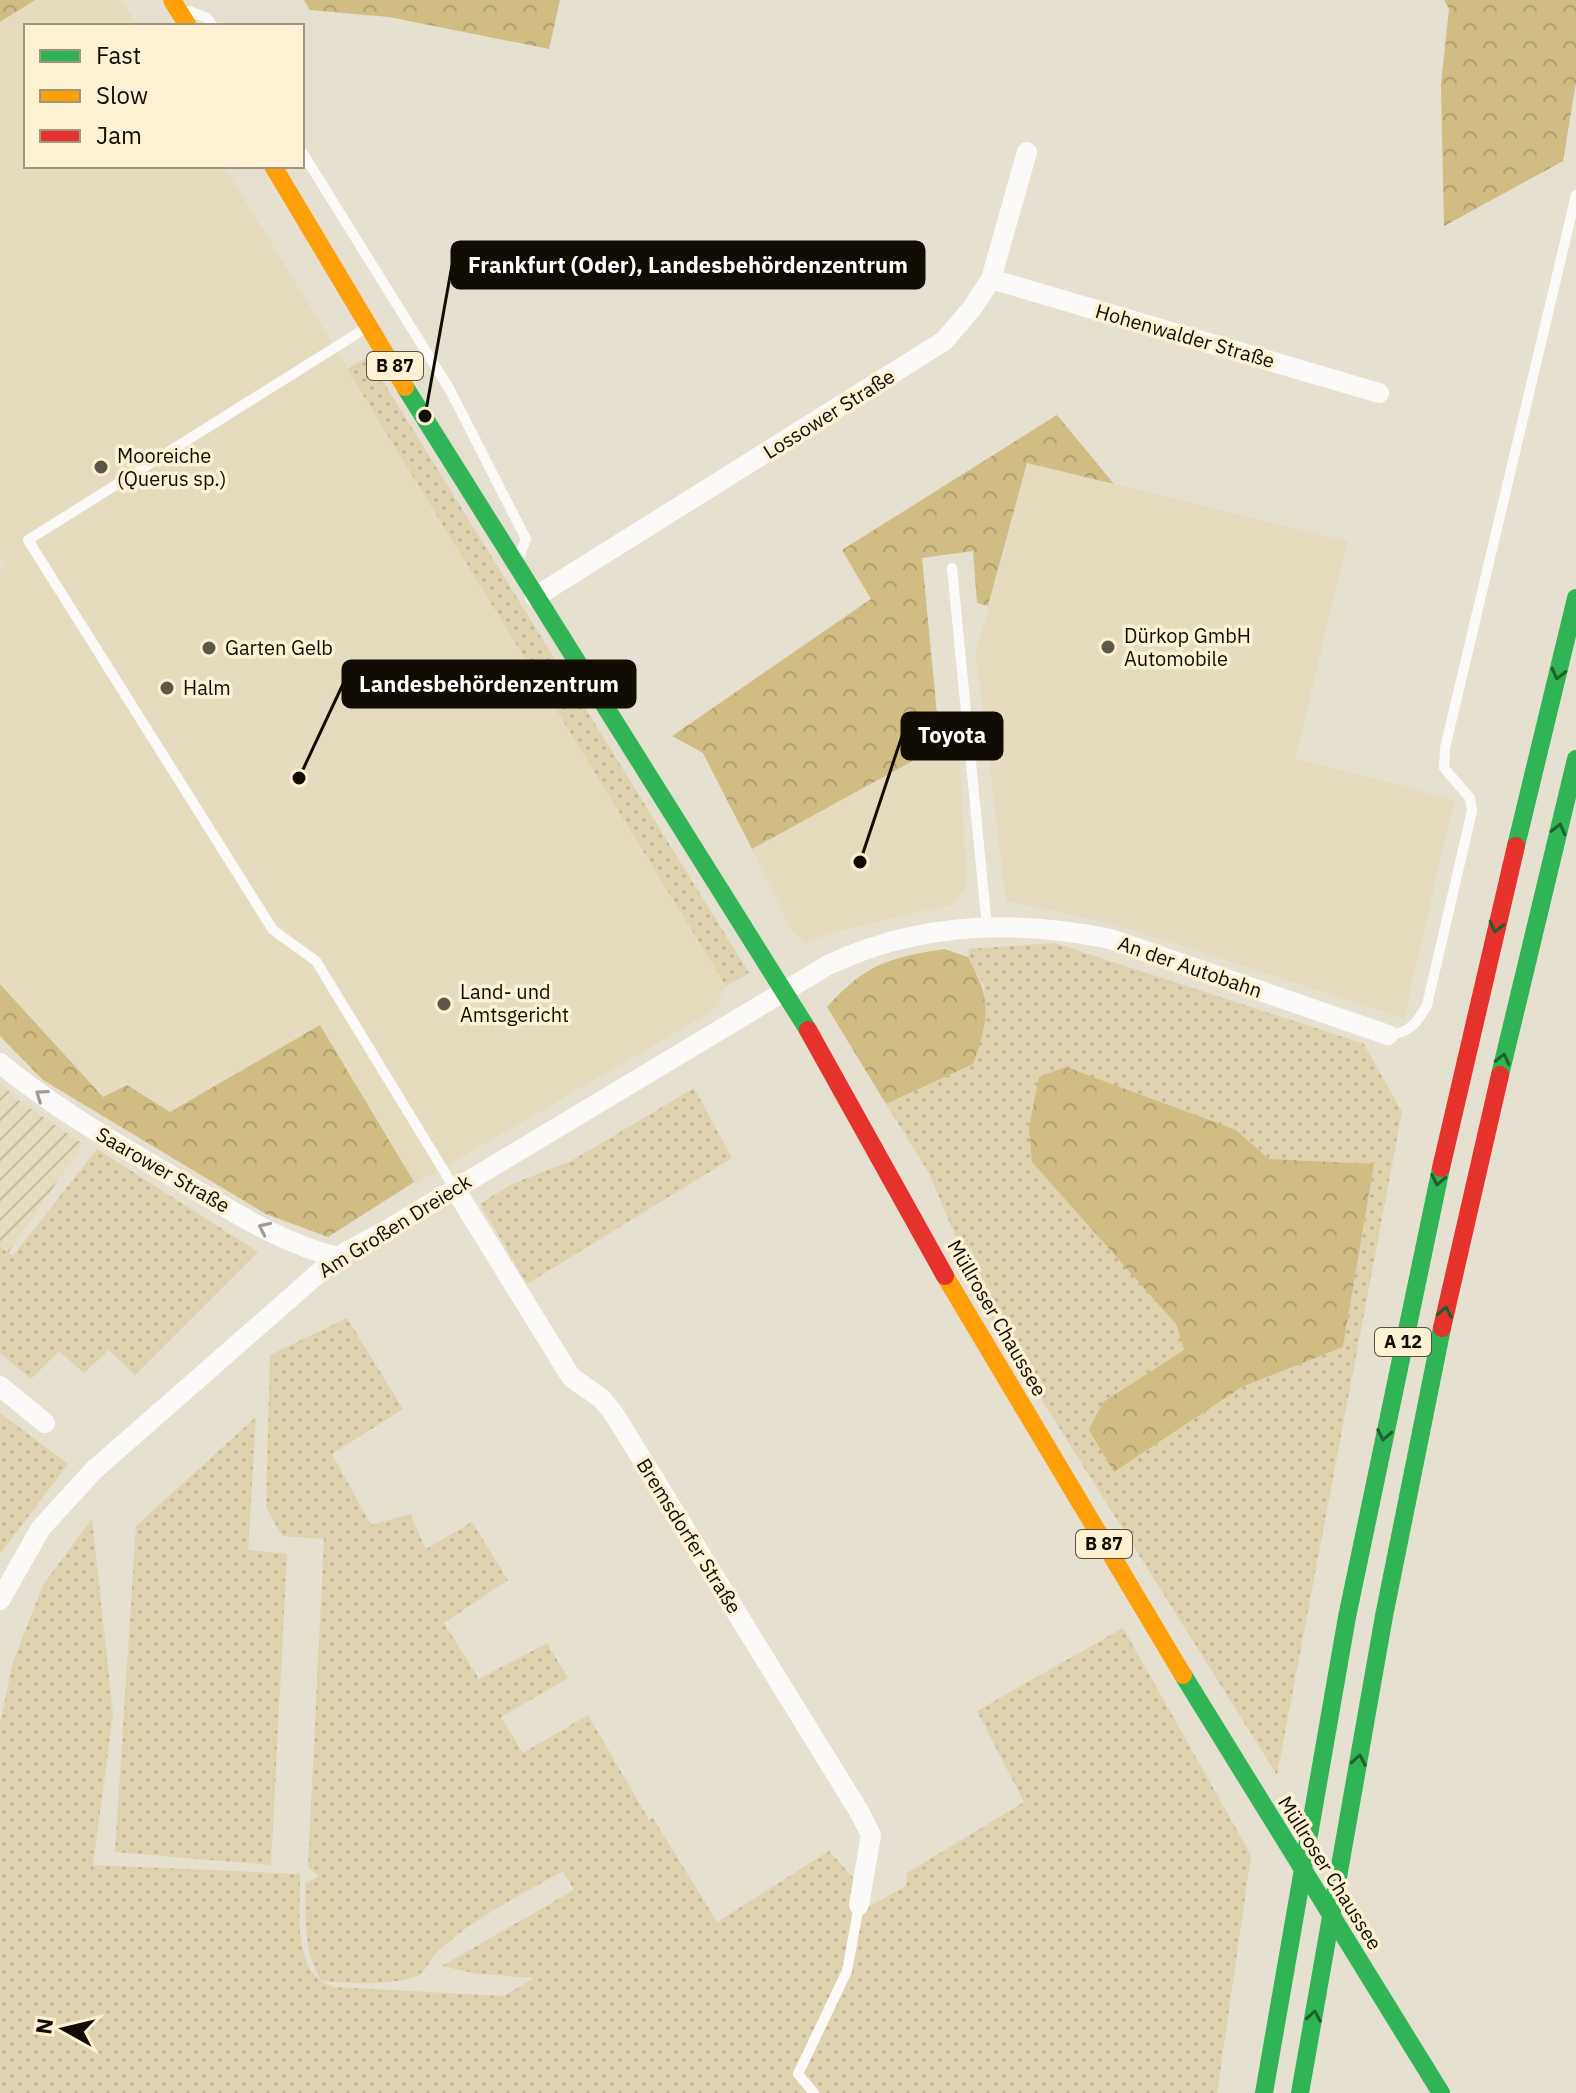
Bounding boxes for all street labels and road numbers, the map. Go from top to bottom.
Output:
street label: Hohenwalder Straße [1092,297,1278,374]
road number: B 87 [367,352,423,380]
street label: Lossower Straße [758,362,900,465]
street label: An der Autobahn [1114,929,1266,1004]
street label: Saarower Straße [92,1120,235,1219]
street label: Am Großen Dreieck [313,1167,477,1283]
street label: Müllroser Chaussee [942,1234,1053,1401]
road number: A 12 [1375,1328,1431,1356]
street label: Bremsdorfer Straße [631,1453,748,1619]
road number: B 87 [1076,1530,1132,1558]
street label: Müllroser Chaussee [1272,1791,1389,1955]

